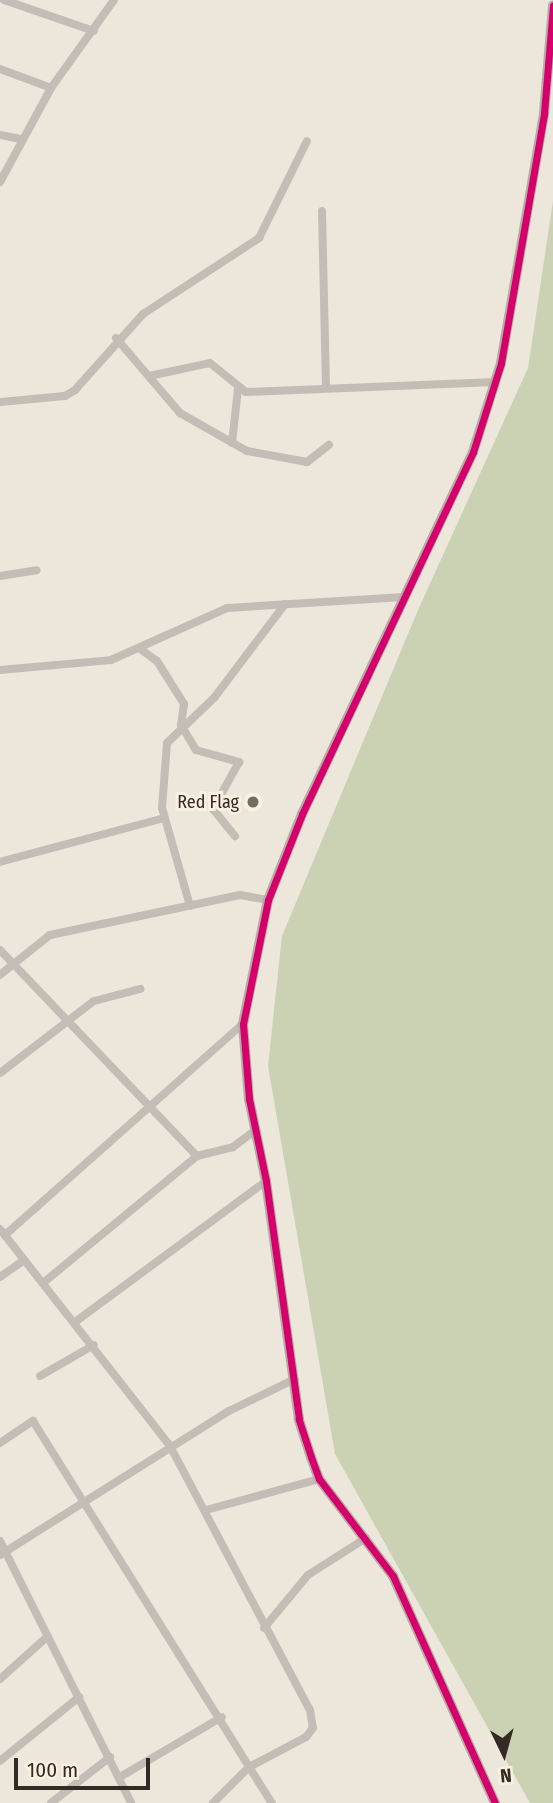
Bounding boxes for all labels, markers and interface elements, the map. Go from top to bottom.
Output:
place label: Red Flag [177,791,239,813]
marker: Red Flag [245,794,261,810]
north arrow [469,1719,539,1789]
scale bar [18,1744,154,1788]
text: 100 m [27,1757,78,1783]
text: N [499,1763,513,1787]

